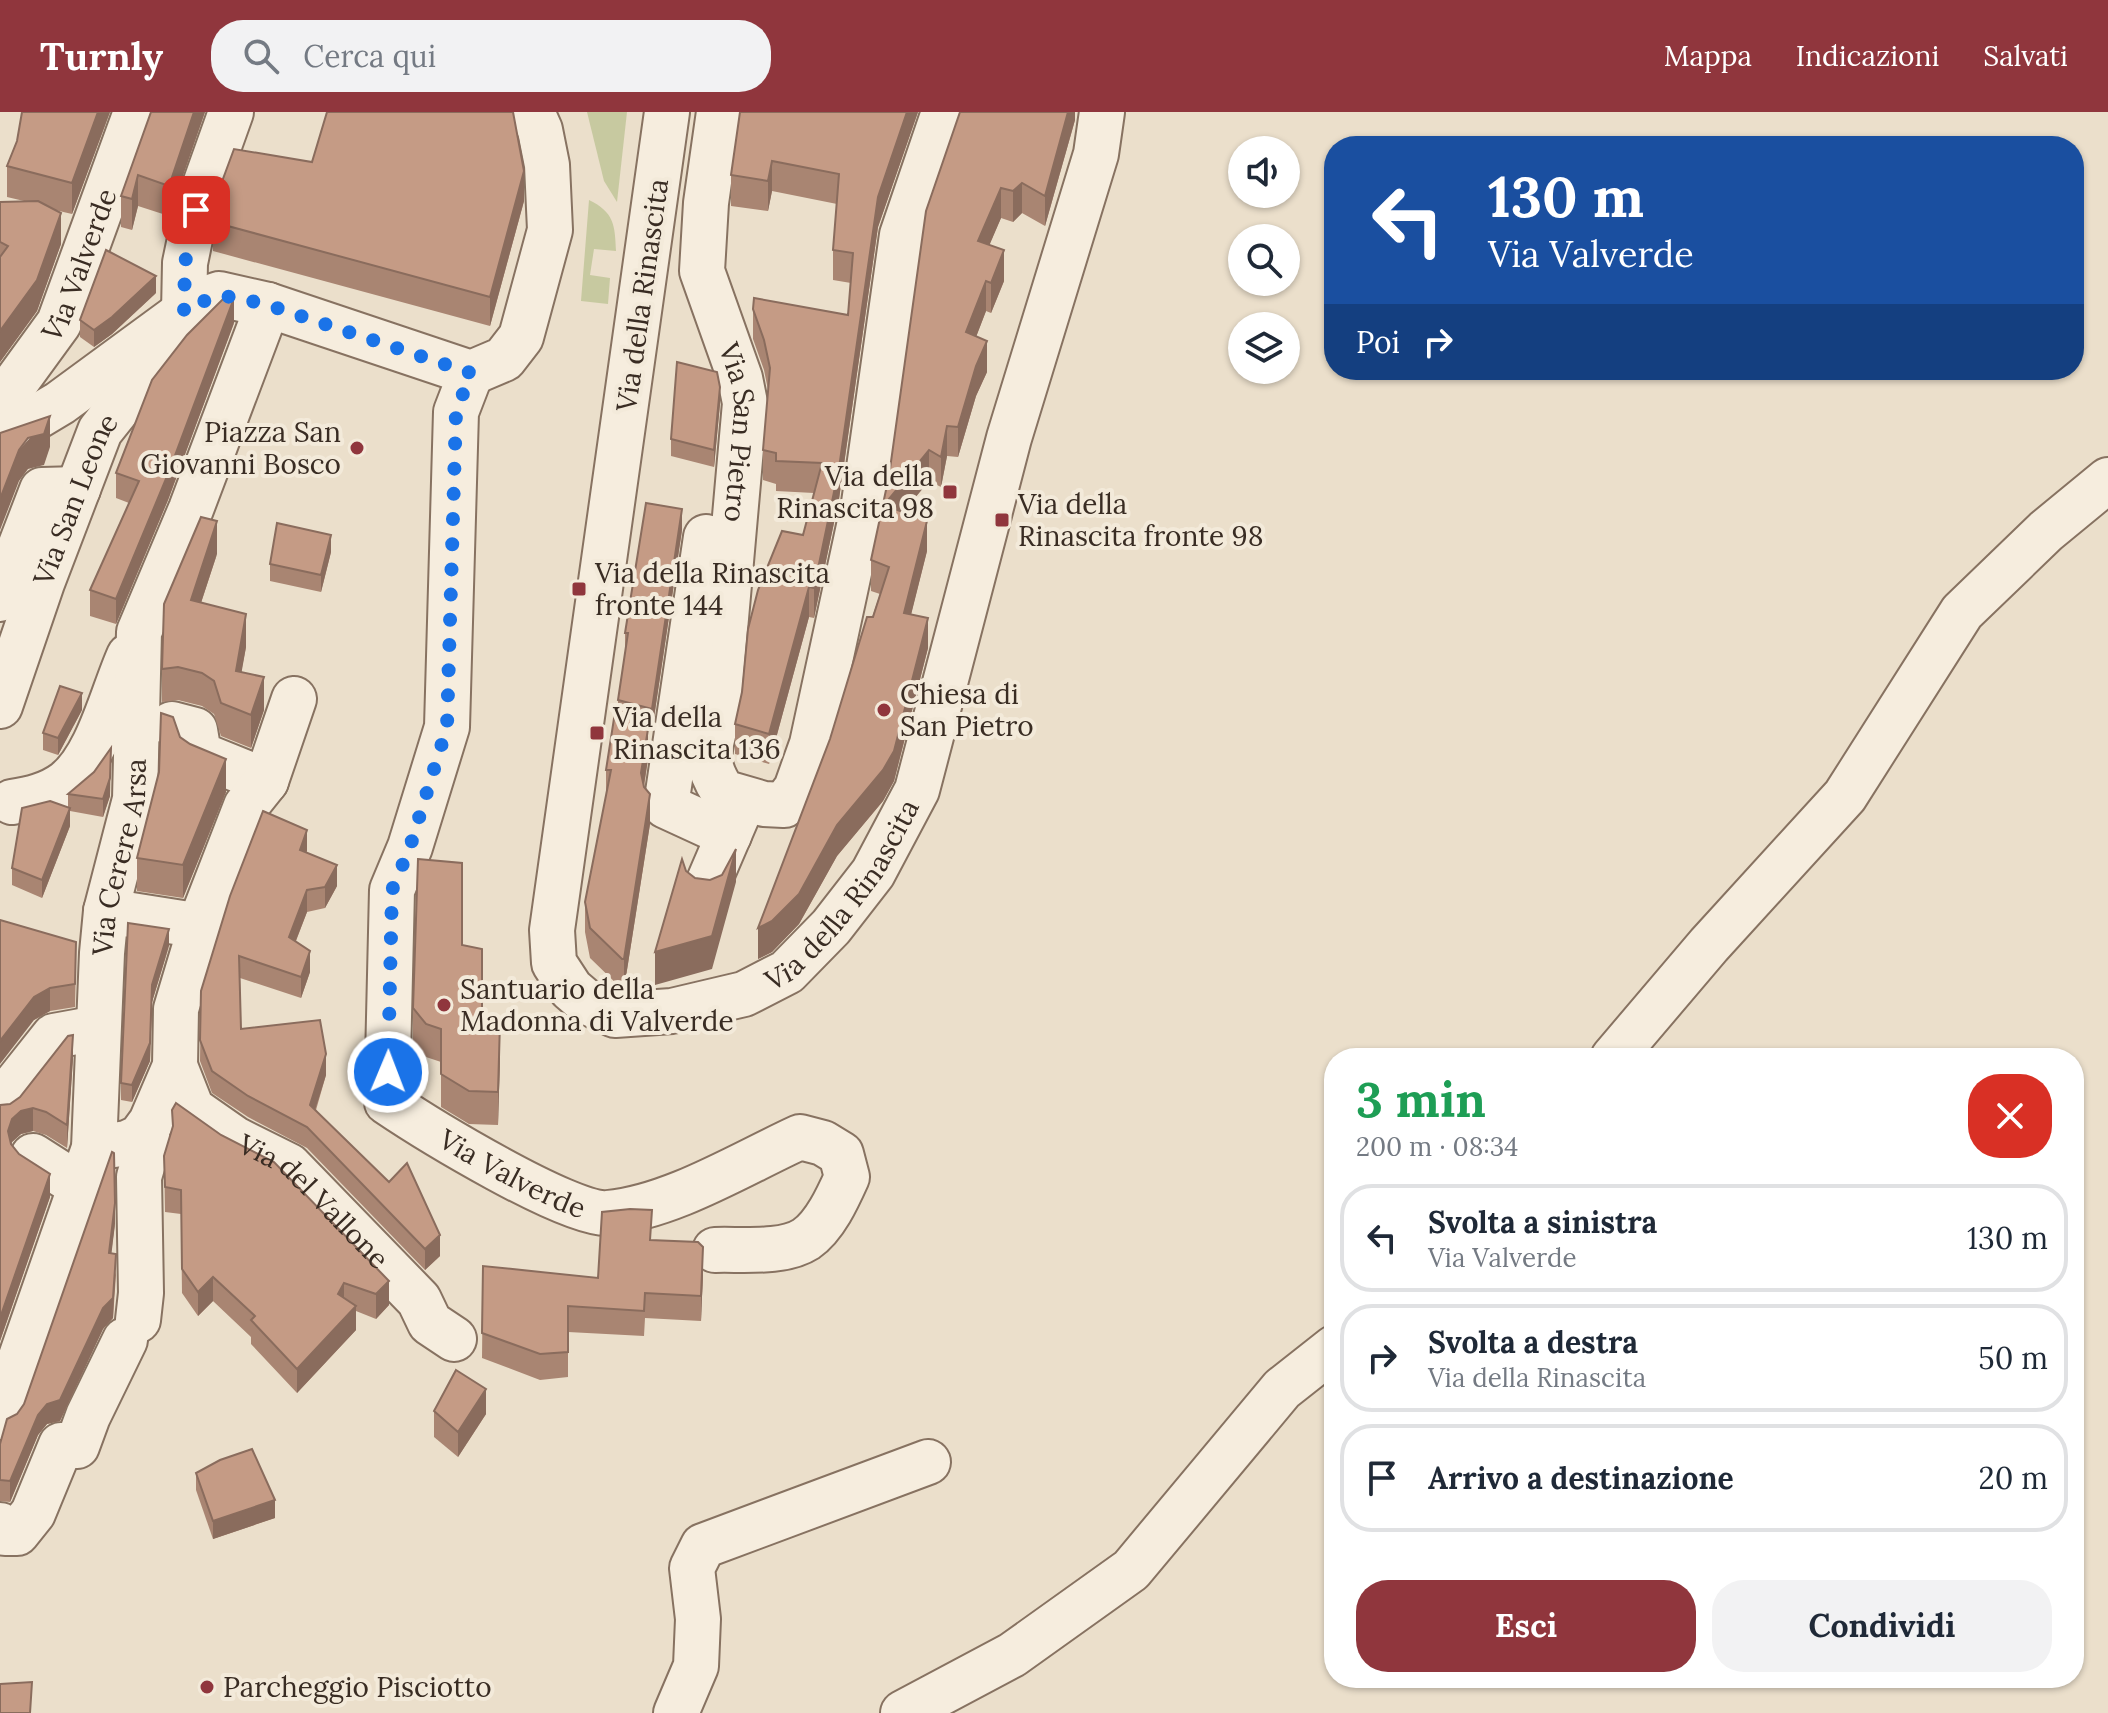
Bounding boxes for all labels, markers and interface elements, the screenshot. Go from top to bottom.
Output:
search box [211,20,771,92]
text: Turnly [40,32,163,80]
icon: search [239,34,283,78]
text: Cerca qui [303,37,436,75]
text: Mappa [1664,38,1752,74]
text: Indicazioni [1796,38,1939,74]
text: Salvati [1983,38,2068,74]
map controls [1228,136,1300,384]
button: sound [1228,136,1300,208]
text: 130 m [1488,161,1644,232]
icon: left [1356,168,1460,272]
pin [162,176,230,244]
street label: Via della Rinascita [608,176,676,415]
street label: Via Valverde [33,184,125,349]
icon: arrive [174,188,218,232]
button: search [1228,224,1300,296]
text: Via Valverde [1488,231,1694,277]
button: layers [1228,312,1300,384]
icon: right [1416,320,1460,364]
text: Poi [1356,323,1400,361]
street label: Via San Pietro [711,337,763,524]
street label: Via San Leone [24,405,126,591]
place label: Piazza San Giovanni Bosco [140,414,341,482]
marker: Piazza San Giovanni Bosco [348,439,366,457]
place label: Via della Rinascita 98 [776,458,934,526]
marker: Via della Rinascita 98 [941,483,959,501]
place label: Via della Rinascita fronte 98 [1017,486,1264,554]
marker: Via della Rinascita fronte 98 [993,511,1011,529]
place label: Via della Rinascita fronte 144 [594,555,830,623]
marker: Via della Rinascita fronte 144 [570,580,588,598]
place label: Chiesa di San Pietro [900,676,1034,744]
place label: Via della Rinascita 136 [612,699,781,767]
marker: Chiesa di San Pietro [875,701,893,719]
marker: Via della Rinascita 136 [588,724,606,742]
street label: Via Cerere Arsa [84,758,154,958]
street label: Via della Rinascita [758,793,927,999]
place label: Santuario della Madonna di Valverde [460,971,734,1039]
marker: Santuario della Madonna di Valverde [435,996,453,1014]
position arrow [346,1030,430,1114]
text: 3 min [1356,1069,1486,1130]
button: close [1968,1074,2052,1158]
street label: Via Valverde [432,1120,590,1226]
street label: Via del Vallone [232,1125,397,1276]
text: 200 m · 08:34 [1356,1130,1518,1163]
text: Svolta a sinistra [1428,1203,1657,1241]
icon: left [1360,1216,1404,1260]
text: 130 m [1967,1219,2048,1257]
text: Via Valverde [1428,1241,1577,1274]
text: Svolta a destra [1428,1323,1638,1361]
icon: right [1360,1336,1404,1380]
text: 50 m [1978,1339,2048,1377]
text: Via della Rinascita [1428,1361,1646,1394]
icon: arrive [1360,1456,1404,1500]
text: Arrivo a destinazione [1428,1459,1734,1497]
text: 20 m [1979,1459,2048,1497]
button: Esci [1356,1580,1696,1672]
button: Condividi [1712,1580,2052,1672]
place label: Parcheggio Pisciotto [223,1669,492,1705]
marker: Parcheggio Pisciotto [198,1678,216,1696]

